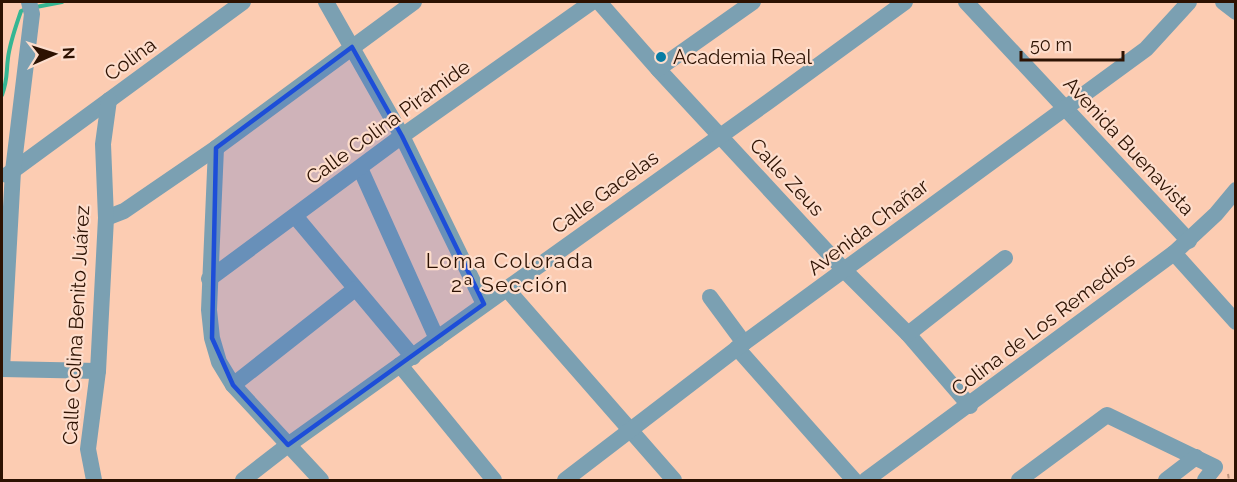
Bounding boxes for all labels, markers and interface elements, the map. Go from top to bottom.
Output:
north arrow [24,24,84,84]
scale bar [1021,24,1123,62]
street label: Colina [99,32,161,86]
text: 50 m [1030,34,1072,55]
place label: Academia Real [673,45,812,69]
text: N [59,47,78,60]
marker: Academia Real [654,50,668,64]
street label: Calle Colina Pirámide [301,54,475,190]
street label: Avenida Buenavista [1059,72,1199,220]
street label: Calle Zeus [745,133,829,221]
street label: Calle Gacelas [547,145,663,239]
street label: Avenida Chañar [803,174,933,280]
street label: Calle Colina Benito Juárez [58,204,94,445]
street label: Colina de Los Remedios [947,247,1139,401]
district label: Loma Colorada 2ª Sección [426,248,594,297]

